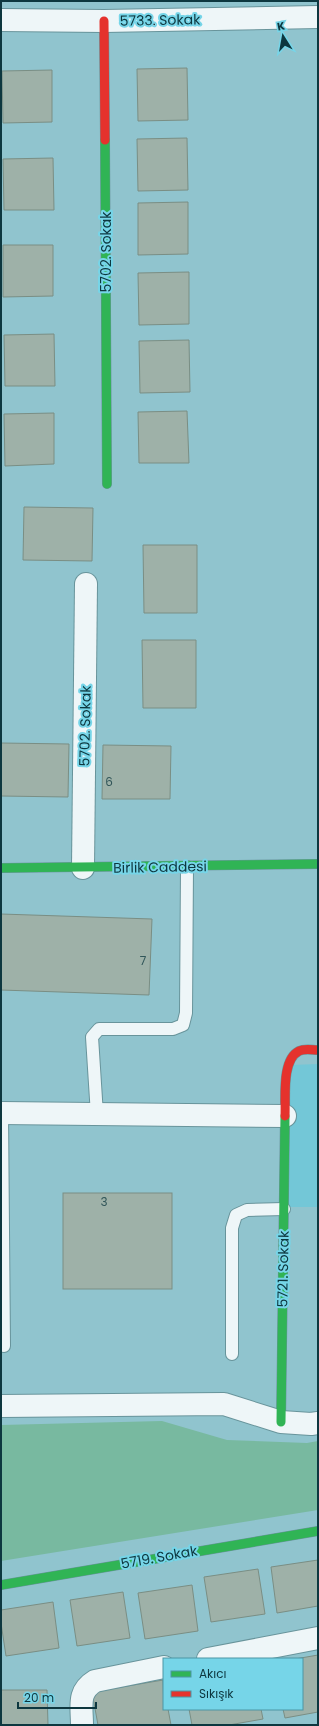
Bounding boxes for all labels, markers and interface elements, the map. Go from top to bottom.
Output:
street label: 5733. Sokak [119,9,201,31]
north arrow [263,16,303,56]
text: K [276,18,287,35]
street label: 5702. Sokak [96,211,116,293]
street label: 5702. Sokak [74,685,96,767]
house number: 6 [105,773,113,790]
street label: Birlik Caddesi [113,856,207,878]
house number: 7 [140,952,147,969]
house number: 3 [100,1193,108,1210]
street label: 5721. Sokak [272,1230,294,1308]
street label: 5719. Sokak [119,1540,200,1574]
legend [163,1658,303,1710]
text: Akıcı [199,1665,227,1682]
scale bar [18,1684,96,1710]
text: Sıkışık [199,1685,234,1702]
text: 20 m [24,1689,54,1706]

